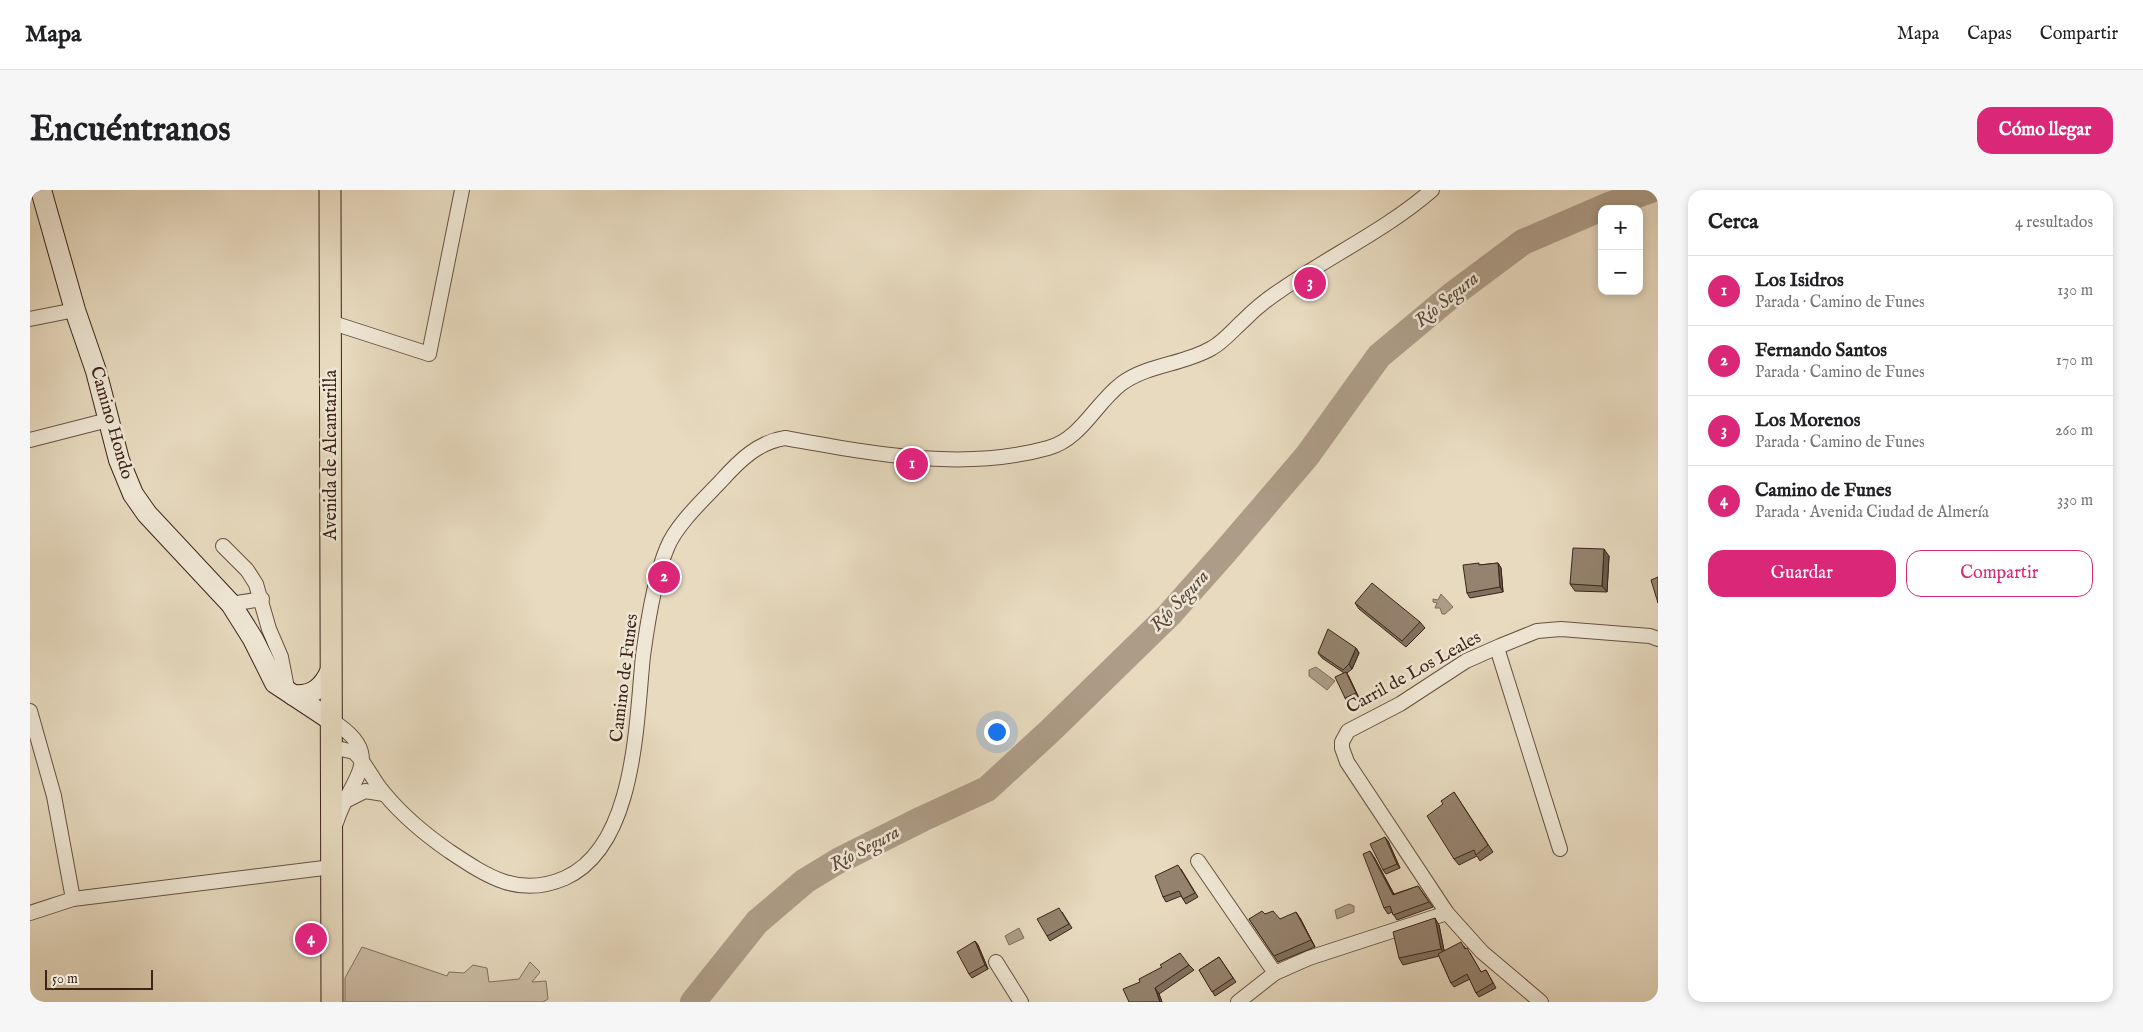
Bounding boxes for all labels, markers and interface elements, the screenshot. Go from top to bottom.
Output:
text: Mapa [25,19,81,50]
text: Mapa [1897,23,1939,46]
text: Capas [1967,23,2012,46]
text: Compartir [2040,23,2118,46]
button: Cómo llegar [1977,107,2113,154]
text: Encuéntranos [30,108,230,153]
map controls [1598,205,1643,295]
button: + [1598,205,1643,250]
text: Cerca [1708,209,1758,236]
text: 4 resultados [2015,213,2093,233]
button: − [1598,250,1643,295]
pin: 3 [1294,264,1326,302]
water label: Río Segura [1410,267,1484,333]
text: Los Isidros [1755,269,1844,293]
text: 1 [1721,281,1727,301]
text: 130 m [2057,281,2093,301]
text: Parada · Camino de Funes [1755,293,1925,313]
text: Fernando Santos [1755,339,1887,363]
text: 2 [1720,351,1728,371]
text: 170 m [2056,351,2093,371]
text: Parada · Camino de Funes [1755,363,1925,383]
street label: Camino Hondo [84,364,138,482]
street label: Avenida de Alcantarilla [320,370,343,541]
text: Los Morenos [1755,409,1860,433]
text: 3 [1721,421,1727,441]
text: 260 m [2055,421,2093,441]
text: Parada · Camino de Funes [1755,433,1925,453]
pin: 1 [896,445,928,483]
text: Camino de Funes [1755,479,1891,503]
text: 4 [1720,491,1728,511]
text: 330 m [2057,491,2093,511]
text: Parada · Avenida Ciudad de Almería [1755,503,1989,523]
button: Guardar [1708,550,1896,597]
button: Compartir [1906,550,2093,597]
pin: 2 [648,558,680,596]
water label: Río Segura [1145,565,1215,637]
street label: Camino de Funes [606,612,644,744]
street label: Carril de Los Leales [1343,626,1485,720]
your location [984,719,1010,745]
water label: Río Segura [826,821,904,877]
pin: 4 [295,920,327,958]
scale bar [45,967,152,990]
text: 50 m [52,970,78,988]

